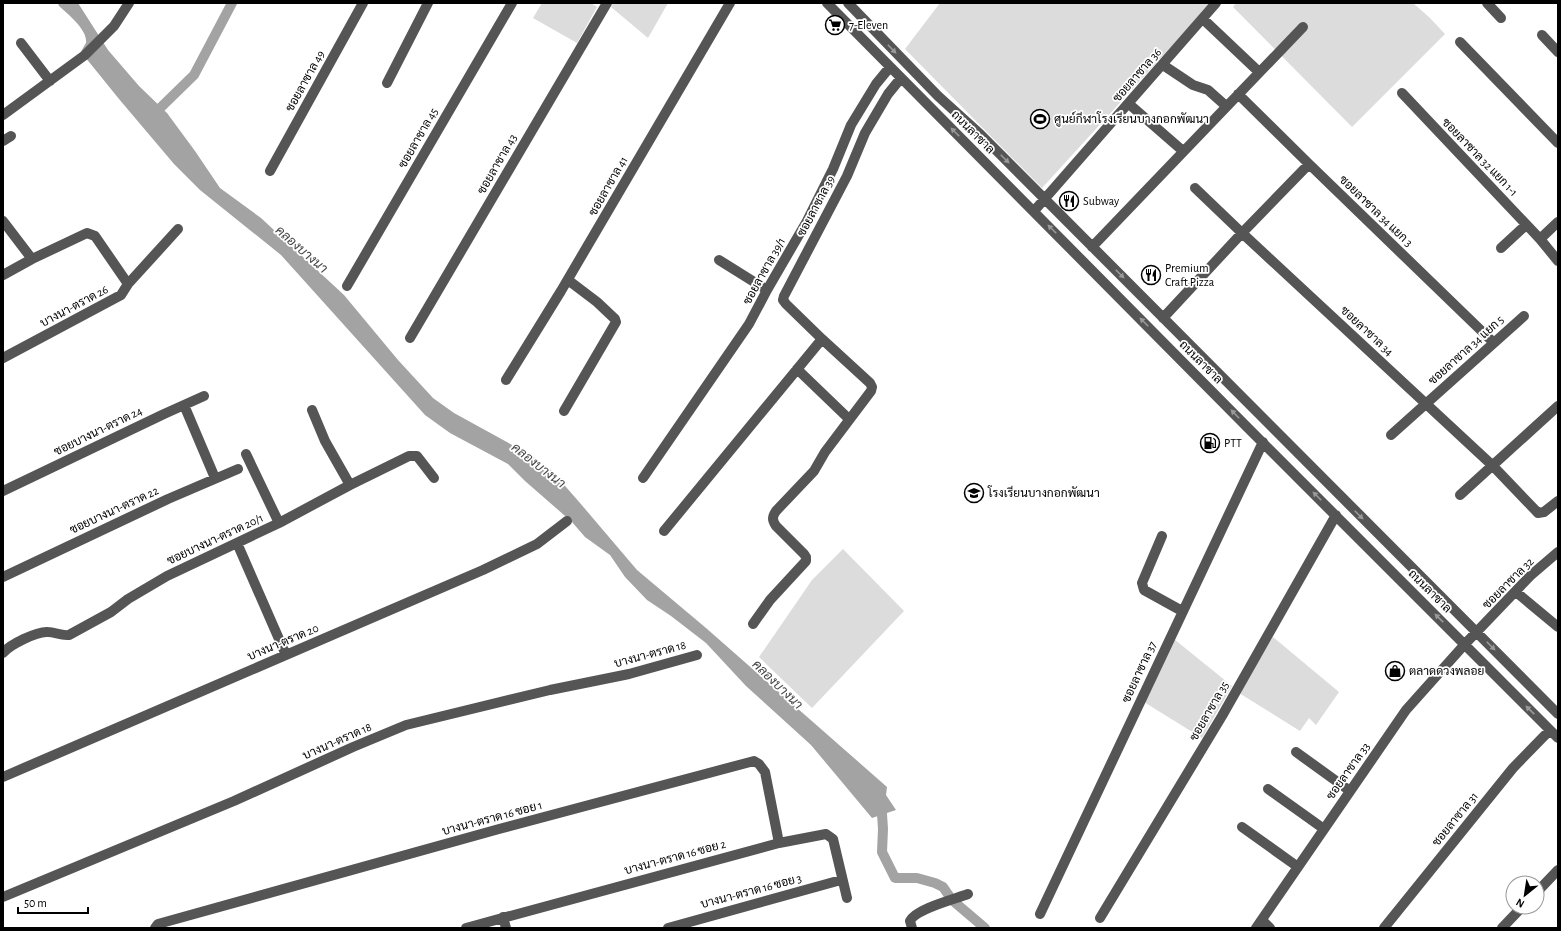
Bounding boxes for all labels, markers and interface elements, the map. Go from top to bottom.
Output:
supermarket icon: 7-Eleven [824,14,846,36]
place label: 7-Eleven [849,19,888,31]
one-way arrow [887,44,897,54]
street label: ซอยลาซาล 36 [1111,46,1164,104]
street label: ซอยลาซาล 49 [283,48,327,113]
street label: ซอยลาซาล 45 [396,106,440,170]
street label: ถนนลาซาล [949,108,997,156]
sports icon: ศูนย์กีฬาโรงเรียนบางกอกพัฒนา [1029,108,1051,130]
place label: ศูนย์กีฬาโรงเรียนบางกอกพัฒนา [1054,111,1209,127]
street label: ซอยลาซาล 32 แยก 1-1 [1440,116,1520,198]
one-way arrow [950,127,960,137]
street label: ซอยลาซาล 43 [475,132,519,196]
street label: ซอยลาซาล 41 [586,154,630,218]
one-way arrow [1000,154,1010,164]
street label: ซอยลาซาล 39 [795,173,837,238]
street label: ซอยลาซาล 34 แยก 3 [1337,173,1415,249]
restaurant icon: Subway [1058,190,1080,212]
place label: Subway [1083,195,1119,208]
water label: คลองบางนา [273,224,329,276]
one-way arrow [1047,224,1057,234]
street label: ซอยลาซาล 39/1 [741,236,787,306]
place label: Premium Craft Pizza [1165,262,1215,288]
restaurant icon: Premium Craft Pizza [1140,264,1162,286]
one-way arrow [1115,269,1125,279]
street label: บางนา-ตราด 26 [38,283,110,329]
street label: ซอยลาซาล 34 [1338,304,1396,358]
street label: ซอยลาซาล 34 แยก 5 [1426,313,1506,387]
one-way arrow [1139,317,1149,327]
street label: ถนนลาซาล [1177,338,1225,386]
street label: ซอยบางนา-ตราด 24 [52,404,144,458]
one-way arrow [1230,409,1240,419]
fuel station icon: PTT [1199,432,1221,454]
place label: PTT [1224,437,1242,449]
water label: คลองบางนา [509,441,567,491]
school or university icon: โรงเรียนบางกอกพัฒนา [963,482,985,504]
street label: ซอยบางนา-ตราด 22 [68,484,161,536]
place label: โรงเรียนบางกอกพัฒนา [987,485,1100,499]
one-way arrow [1312,491,1322,501]
one-way arrow [1355,510,1364,520]
street label: ซอยบางนา-ตราด 20/1 [165,511,265,567]
street label: ซอยลาซาล 32 [1480,555,1536,611]
street label: ถนนลาซาล [1406,567,1454,615]
one-way arrow [1434,613,1444,623]
street label: บางนา-ตราด 20 [246,622,320,662]
street label: บางนา-ตราด 18 [613,639,688,669]
street label: ซอยลาซาล 37 [1120,639,1158,705]
one-way arrow [1486,641,1496,651]
water label: คลองบางนา [749,658,805,712]
shop icon: ตลาดดวงพลอย [1384,660,1406,682]
place label: ตลาดดวงพลอย [1409,665,1484,677]
street label: ซอยลาซาล 35 [1187,679,1231,743]
one-way arrow [1525,705,1535,715]
street label: บางนา-ตราด 18 [301,720,374,762]
street label: ซอยลาซาล 33 [1324,740,1372,802]
street label: ซอยลาซาล 31 [1430,790,1480,848]
street label: บางนา-ตราด 16 ซอย 1 [441,799,543,837]
street label: บางนา-ตราด 16 ซอย 2 [623,838,728,876]
street label: บางนา-ตราด 16 ซอย 3 [699,872,803,910]
north arrow [1505,875,1545,915]
scale bar [18,889,88,915]
text: 50 m [24,897,47,909]
text: N [1514,897,1526,910]

